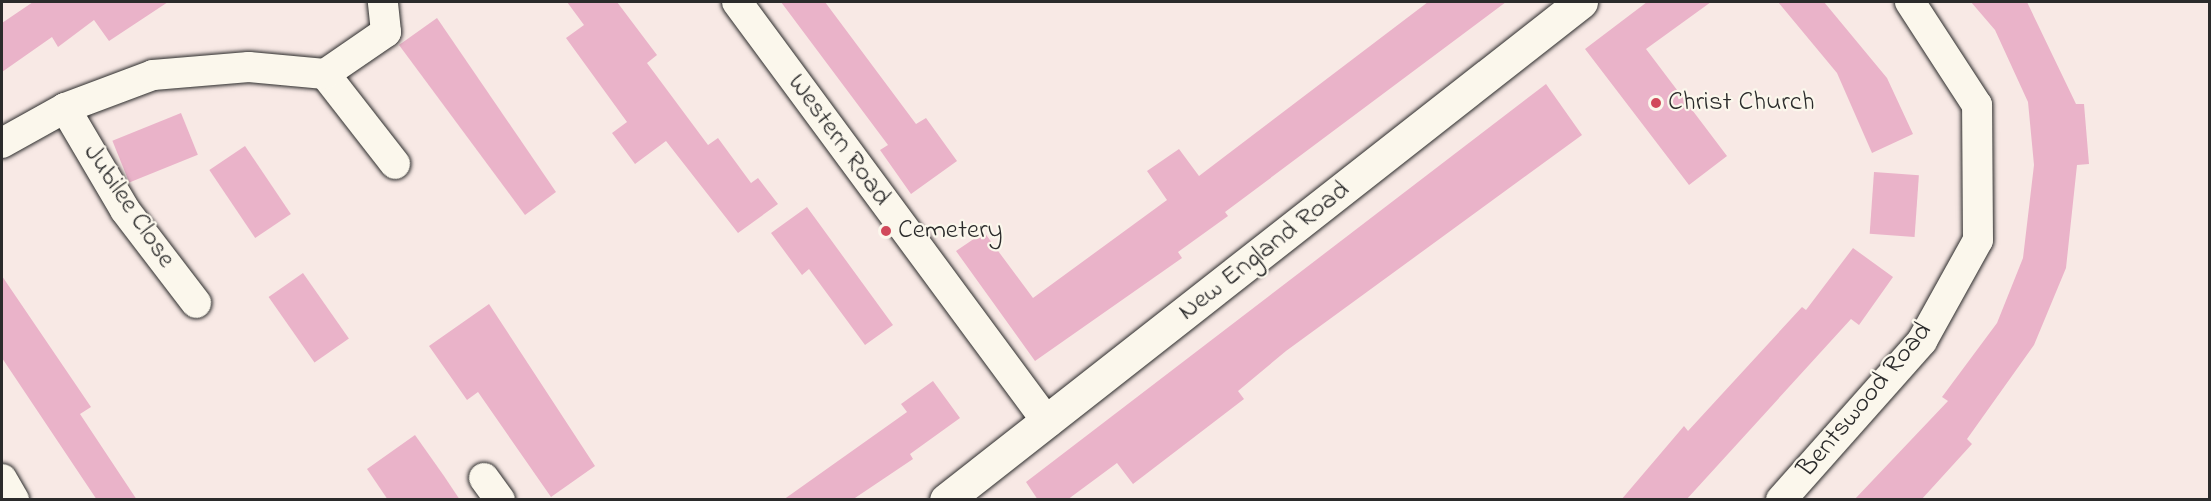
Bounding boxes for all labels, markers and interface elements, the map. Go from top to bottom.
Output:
street label: Western Road [780,68,898,212]
place label: Christ Church [1668,87,1815,119]
marker: Christ Church [1649,96,1663,110]
street label: Jubilee Close [76,138,182,274]
street label: New England Road [1172,174,1356,328]
place label: Cemetery [898,215,1003,247]
marker: Cemetery [879,224,893,238]
street label: Bentswood Road [1791,316,1939,484]

